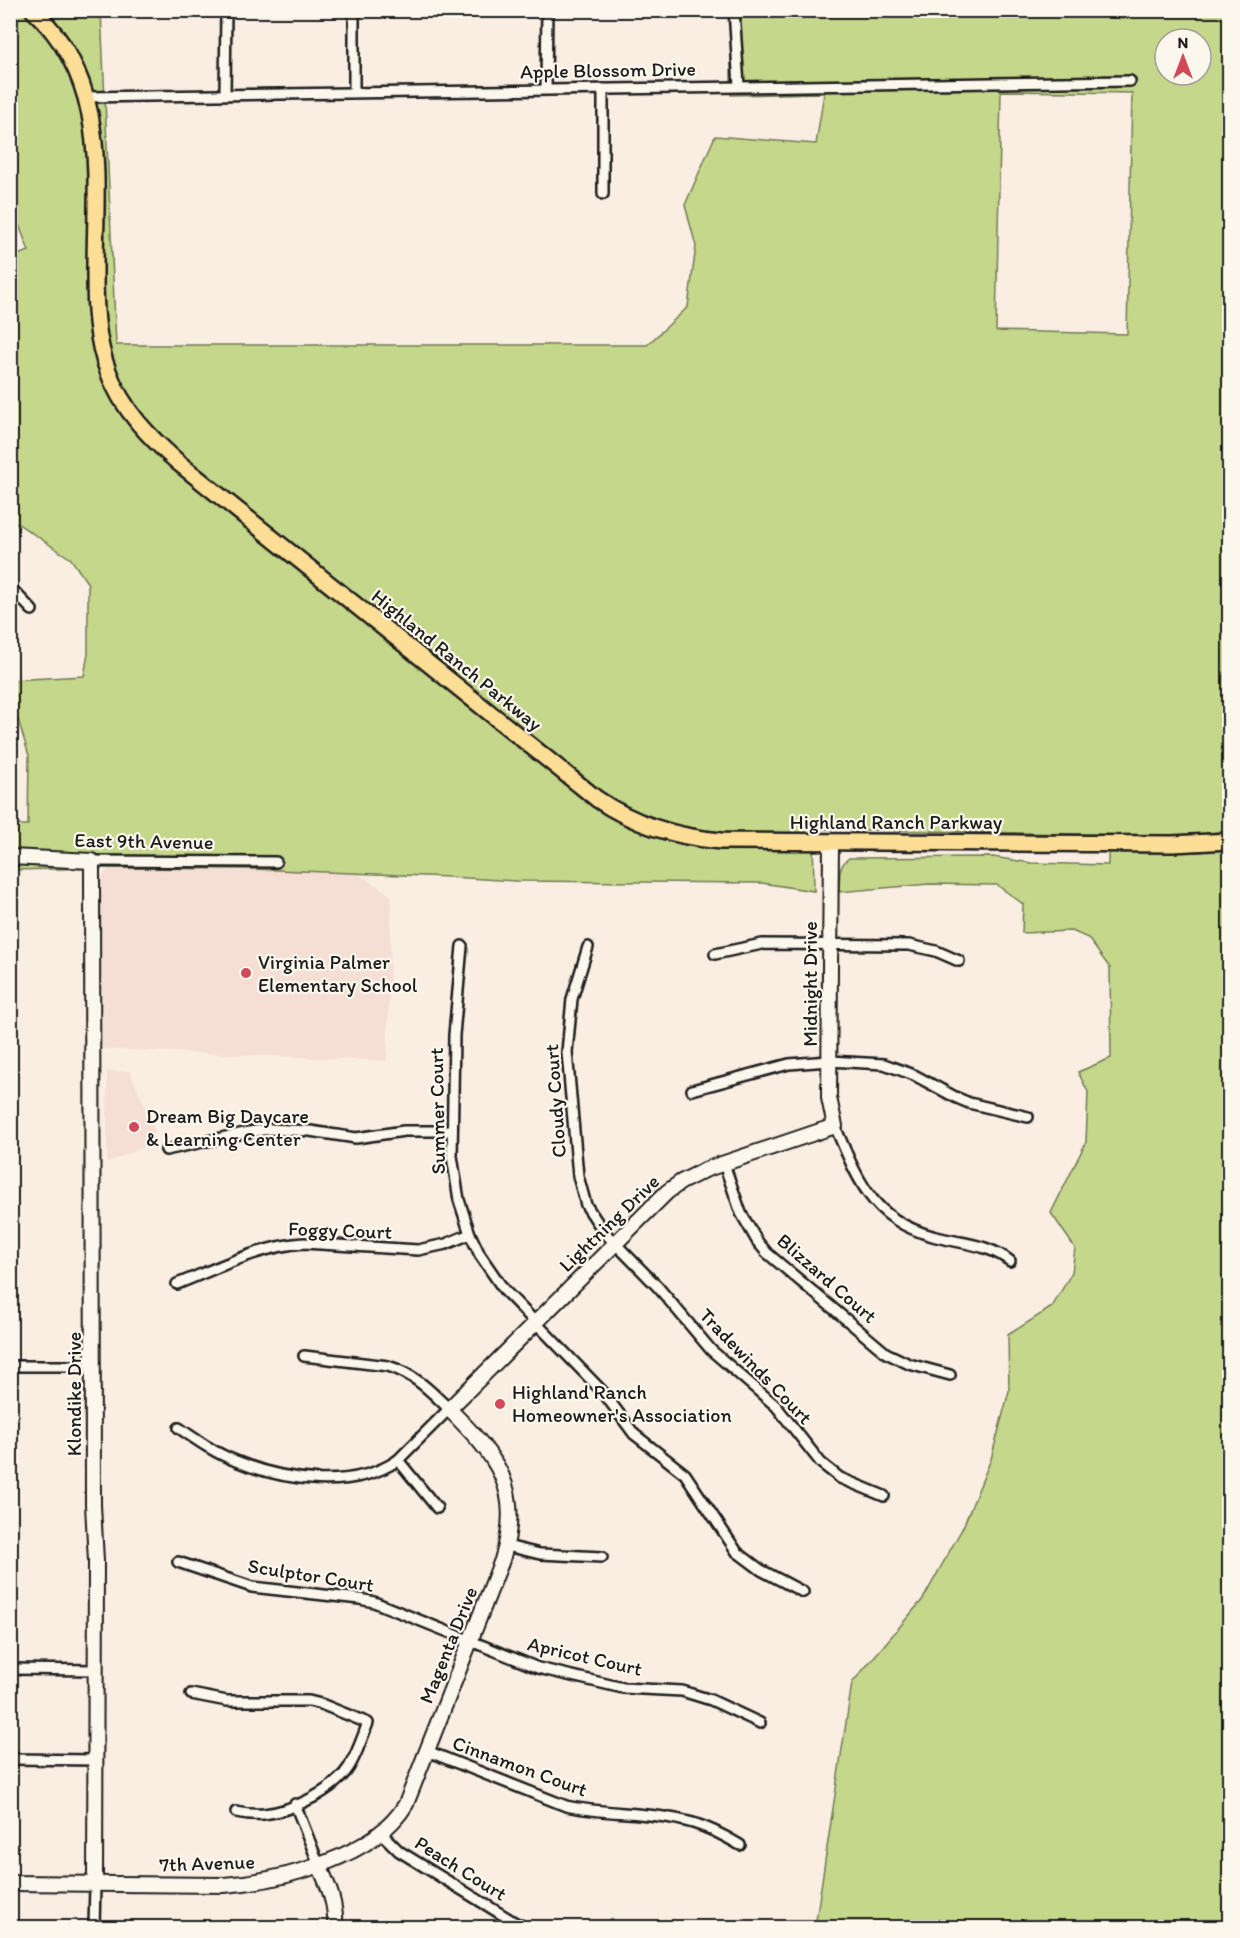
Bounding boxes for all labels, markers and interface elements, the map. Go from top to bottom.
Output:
north arrow [1153,27,1213,87]
text: N [1178,33,1188,52]
street label: Apple Blossom Drive [520,56,696,84]
street label: Highland Ranch Parkway [367,584,547,736]
street label: Highland Ranch Parkway [790,810,1003,834]
street label: East 9th Avenue [74,828,214,854]
street label: Midnight Drive [798,921,822,1047]
place label: Virginia Palmer Elementary School [258,950,418,997]
marker: Virginia Palmer Elementary School [239,966,253,980]
street label: Cloudy Court [539,1043,571,1159]
street label: Summer Court [424,1047,450,1175]
place label: Dream Big Daycare & Learning Center [146,1104,309,1151]
marker: Dream Big Daycare & Learning Center [127,1120,141,1134]
street label: Lightning Drive [554,1169,664,1277]
street label: Foggy Court [288,1216,393,1244]
street label: Blizzard Court [772,1228,882,1328]
street label: Tradewinds Court [695,1303,818,1429]
street label: Klondike Drive [62,1332,86,1456]
place label: Highland Ranch Homeowner's Association [512,1380,732,1427]
marker: Highland Ranch Homeowner's Association [493,1397,507,1411]
street label: Sculptor Court [246,1553,376,1597]
street label: Magenta Drive [414,1583,482,1707]
street label: Apricot Court [525,1631,645,1681]
street label: Cinnamon Court [449,1730,591,1802]
street label: Peach Court [411,1830,511,1906]
street label: 7th Avenue [159,1849,255,1877]

